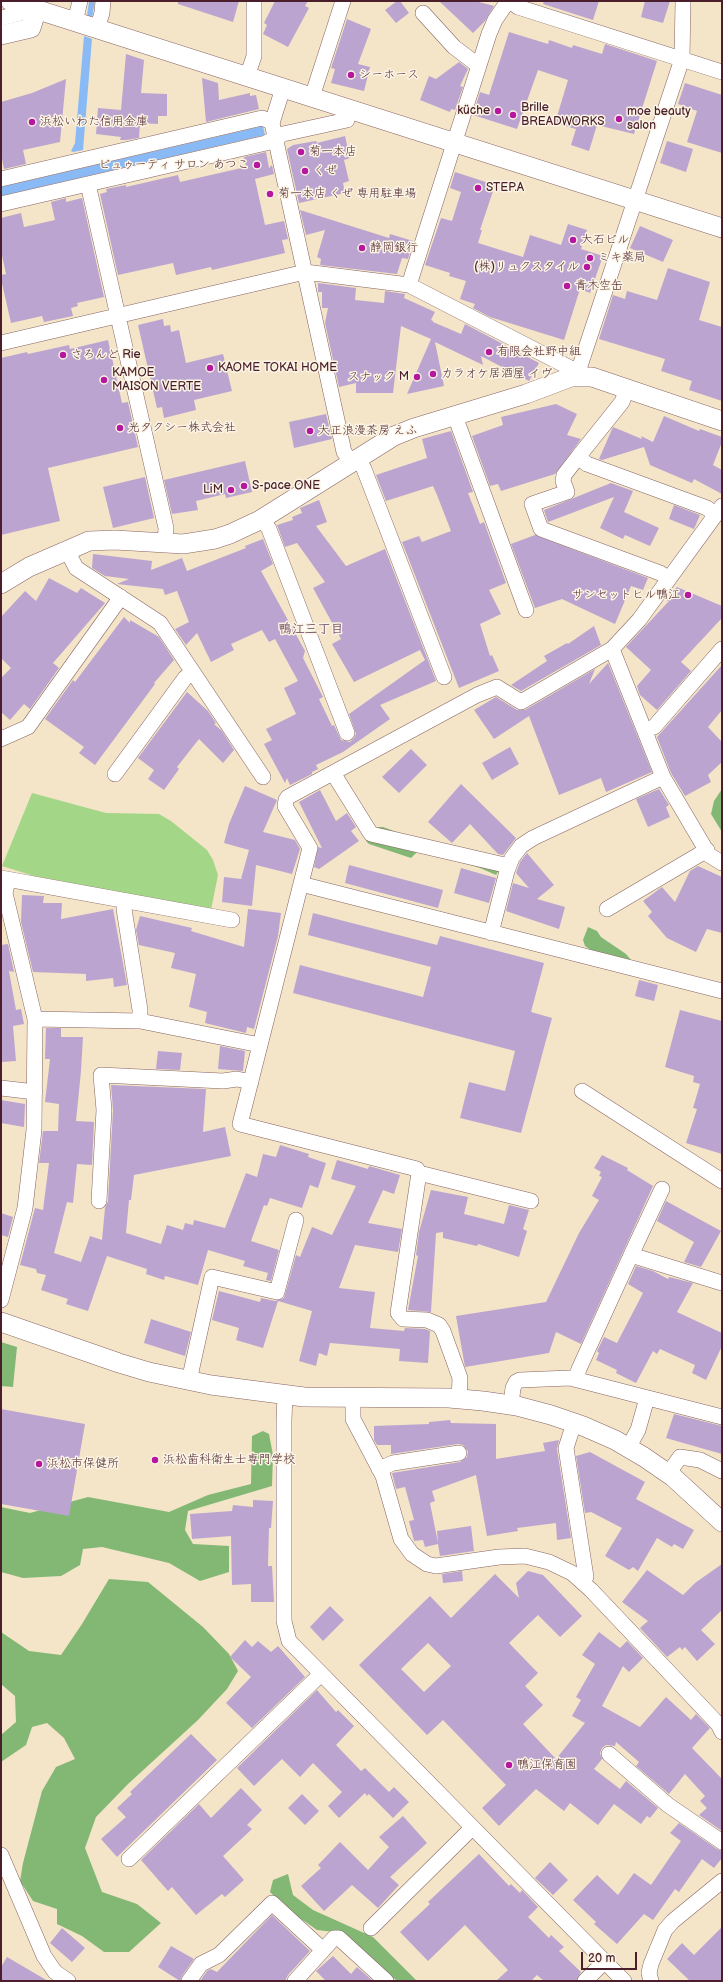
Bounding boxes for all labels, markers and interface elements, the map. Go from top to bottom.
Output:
place label: シーホース [359,68,419,82]
marker: シーホース [346,70,356,80]
place label: Brille BREADWORKS [521,101,605,129]
place label: küche [457,104,490,118]
place label: moe beauty salon [627,105,691,133]
marker: küche [493,106,503,116]
marker: Brille BREADWORKS [508,110,518,120]
marker: moe beauty salon [614,114,624,124]
place label: 浜松いわた信用金庫 [40,115,148,129]
marker: 浜松いわた信用金庫 [27,117,37,127]
place label: 菊一本店 [309,145,357,159]
marker: 菊一本店 [296,147,306,157]
place label: ビュゥーティ サロン あつこ [99,158,249,172]
marker: ビュゥーティ サロン あつこ [252,160,262,170]
place label: くぜ [313,164,337,178]
marker: くぜ [300,166,310,176]
place label: STEP.A [486,181,524,195]
marker: STEP.A [473,183,483,193]
place label: 菊一本店 くぜ 専用駐車場 [278,187,416,201]
marker: 菊一本店 くぜ 専用駐車場 [265,189,275,199]
place label: 大石ビル [581,233,629,247]
marker: 大石ビル [568,235,578,245]
place label: 静岡銀行 [370,241,418,255]
marker: 静岡銀行 [357,243,367,253]
place label: ミキ薬局 [598,251,646,265]
marker: ミキ薬局 [585,253,595,263]
place label: (株)リュクスタイル [474,260,579,274]
marker: (株)リュクスタイル [582,262,592,272]
place label: 青木空缶 [575,279,623,293]
marker: 青木空缶 [562,281,572,291]
place label: 有限会社野中組 [497,345,581,359]
marker: 有限会社野中組 [484,347,494,357]
place label: さろんど Rie [71,348,141,362]
marker: さろんど Rie [58,350,68,360]
place label: KAOME TOKAI HOME [218,361,337,375]
marker: KAOME TOKAI HOME [205,363,215,373]
place label: KAMOE MAISON VERTE [112,366,201,394]
place label: カラオケ居酒屋 イヴ [441,367,552,381]
marker: カラオケ居酒屋 イヴ [428,369,438,379]
place label: スナック M [347,370,409,384]
marker: スナック M [412,372,422,382]
marker: KAMOE MAISON VERTE [99,375,109,385]
place label: 光タクシー株式会社 [128,421,236,435]
marker: 光タクシー株式会社 [115,423,125,433]
place label: 大正浪漫茶房 えふ [318,424,417,438]
marker: 大正浪漫茶房 えふ [305,426,315,436]
place label: S-pace ONE [252,479,320,493]
marker: S-pace ONE [239,481,249,491]
place label: LiM [203,483,223,497]
marker: LiM [226,485,236,495]
place label: サンセットヒル鴨江 [572,588,680,602]
marker: サンセットヒル鴨江 [683,590,693,600]
district label: 鴨江三丁目 [279,622,343,638]
place label: 浜松歯科衛生士専門学校 [163,1453,295,1467]
marker: 浜松歯科衛生士専門学校 [150,1455,160,1465]
place label: 浜松市保健所 [47,1457,119,1471]
marker: 浜松市保健所 [34,1459,44,1469]
place label: 鴨江保育園 [517,1758,577,1772]
marker: 鴨江保育園 [504,1760,514,1770]
scale bar [583,1944,639,1970]
text: 20 m [588,1951,615,1966]

